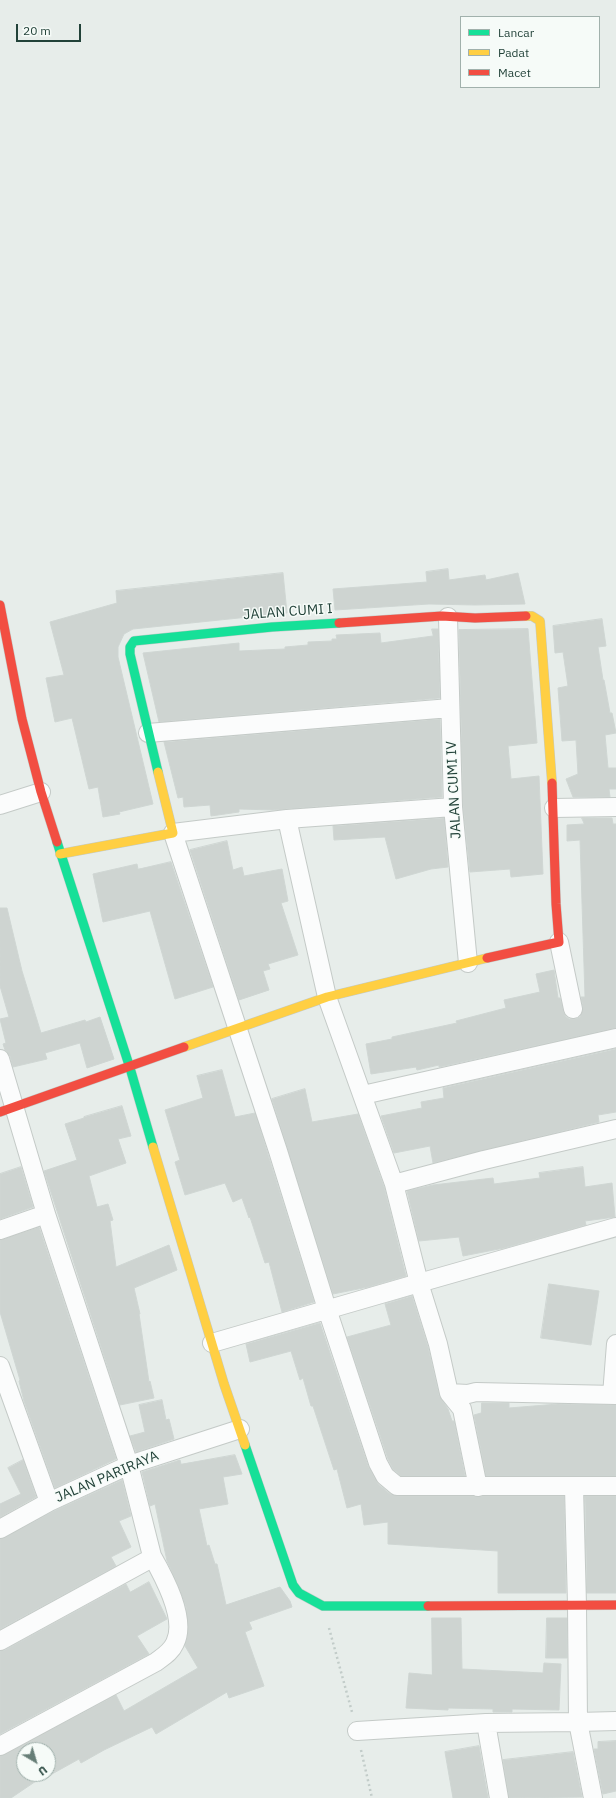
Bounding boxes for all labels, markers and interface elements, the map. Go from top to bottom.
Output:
scale bar [18,16,83,42]
legend [460,16,600,88]
text: 20 m [23,23,51,38]
text: Lancar [498,25,534,40]
text: Padat [498,45,529,60]
text: Macet [498,65,531,80]
street label: JALAN CUMI I [243,600,333,624]
street label: JALAN CUMI IV [443,741,465,839]
street label: JALAN PARIRAYA [53,1448,161,1506]
north arrow [16,1742,56,1782]
text: U [35,1763,50,1779]

